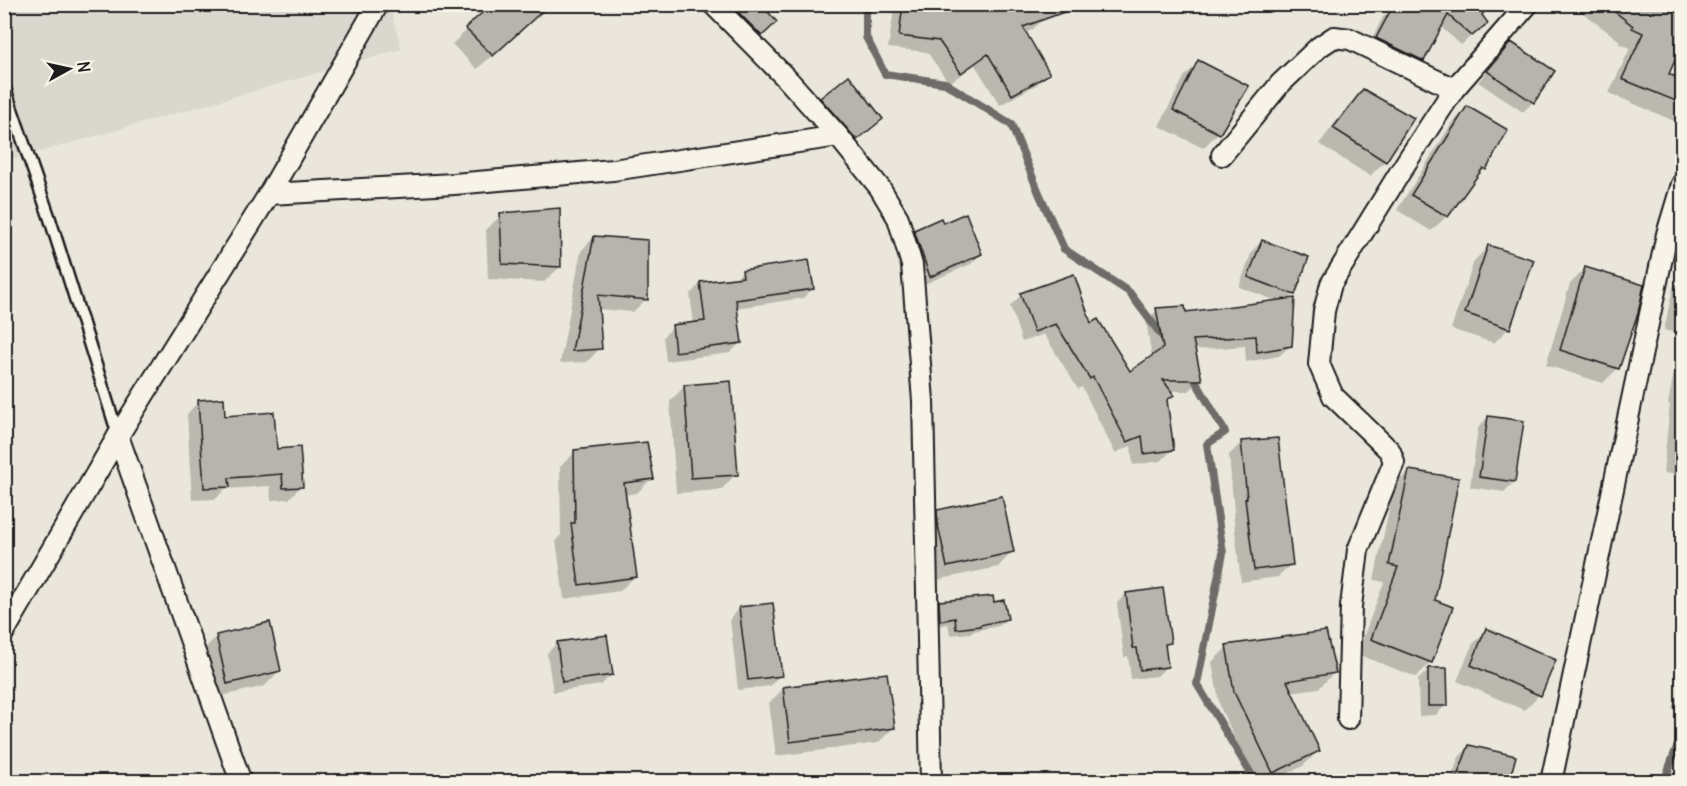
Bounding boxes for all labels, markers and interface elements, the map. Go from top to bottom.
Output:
north arrow [39,39,99,99]
text: N [73,60,95,74]

